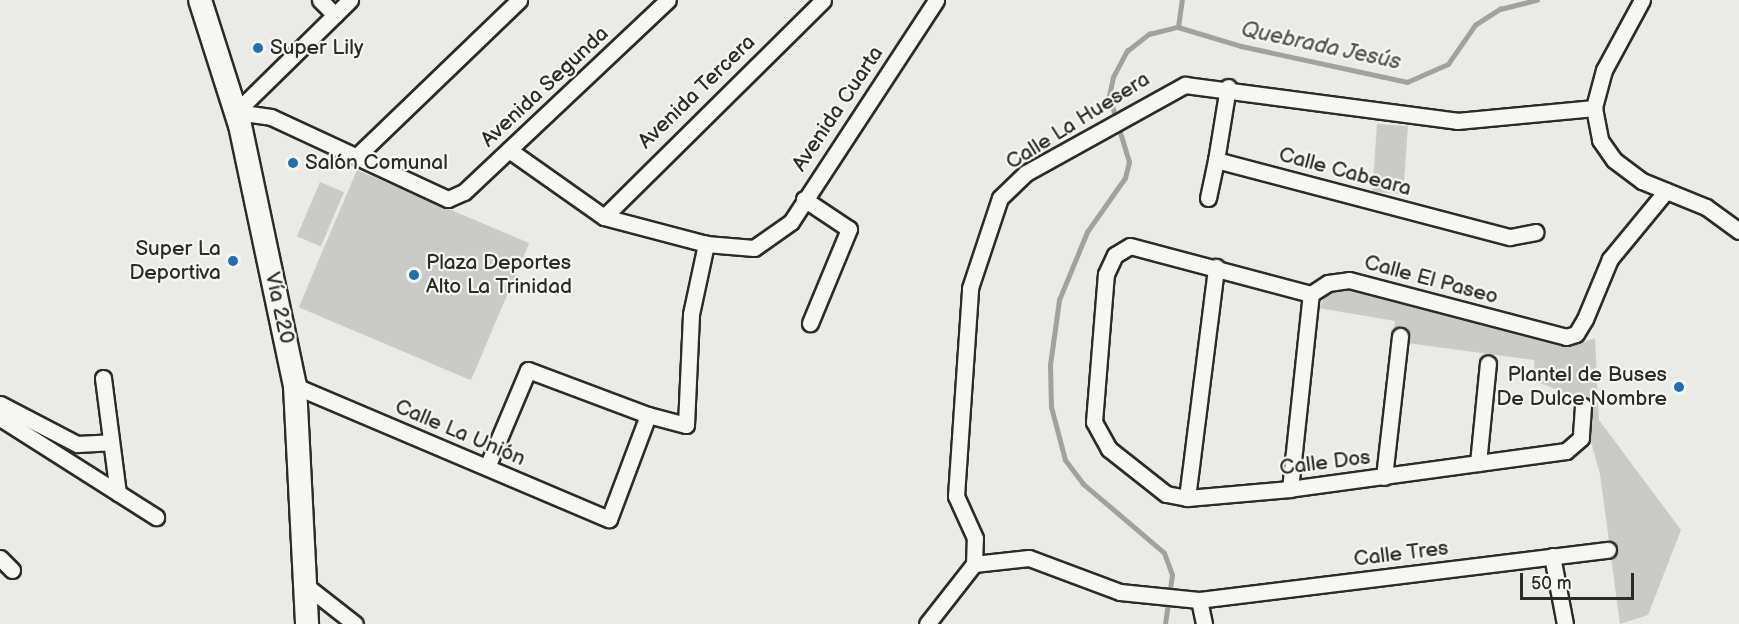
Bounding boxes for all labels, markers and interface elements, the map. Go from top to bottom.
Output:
water label: Quebrada Jesús [1238,16,1404,76]
street label: Avenida Segunda [476,21,614,153]
street label: Avenida Tercera [633,30,761,154]
place label: Super Lily [270,35,363,61]
marker: Super Lily [251,41,265,55]
street label: Avenida Cuarta [787,42,889,176]
street label: Calle La Huesera [1002,67,1154,175]
street label: Calle Cabeara [1276,142,1414,202]
place label: Salón Comunal [305,150,448,176]
marker: Salón Comunal [286,156,300,170]
place label: Super La Deportiva [129,236,221,286]
place label: Plaza Deportes Alto La Trinidad [426,250,573,300]
street label: Calle El Paseo [1361,250,1501,310]
marker: Super La Deportiva [226,254,240,268]
marker: Plaza Deportes Alto La Trinidad [407,268,421,282]
street label: Vía 220 [259,270,299,346]
place label: Plantel de Buses De Dulce Nombre [1496,362,1667,412]
marker: Plantel de Buses De Dulce Nombre [1672,380,1686,394]
street label: Calle La Unión [391,394,529,472]
street label: Calle Dos [1278,445,1372,481]
street label: Calle Tres [1352,536,1450,572]
scale bar [1523,561,1637,599]
text: 50 m [1531,573,1572,594]

